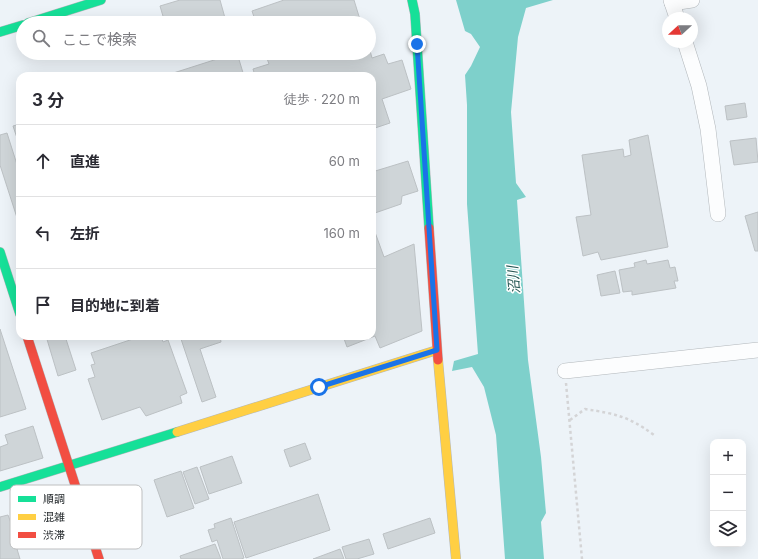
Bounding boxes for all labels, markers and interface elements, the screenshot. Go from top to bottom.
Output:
north arrow [662,12,698,48]
search box [16,16,376,60]
icon: search [30,27,52,49]
text: ここで検索 [62,30,137,49]
route end [408,35,426,53]
text: 3 分 [32,90,64,110]
text: 徒歩 · 220 m [284,91,360,107]
icon: ahead [32,150,54,172]
text: 直進 [70,152,100,171]
text: 60 m [329,153,360,169]
icon: left [32,222,54,244]
text: 左折 [70,224,100,243]
text: 160 m [323,225,360,241]
water label: 沼川 [503,263,523,295]
icon: arrive [32,294,54,316]
text: 目的地に到着 [70,296,160,315]
route start [310,378,328,396]
map controls [710,439,746,547]
button: + [710,439,746,475]
button: − [710,475,746,511]
legend [10,485,142,549]
text: 順調 [43,492,65,506]
text: 混雑 [43,510,65,524]
button: layers [710,511,746,547]
text: 渋滞 [43,528,65,542]

